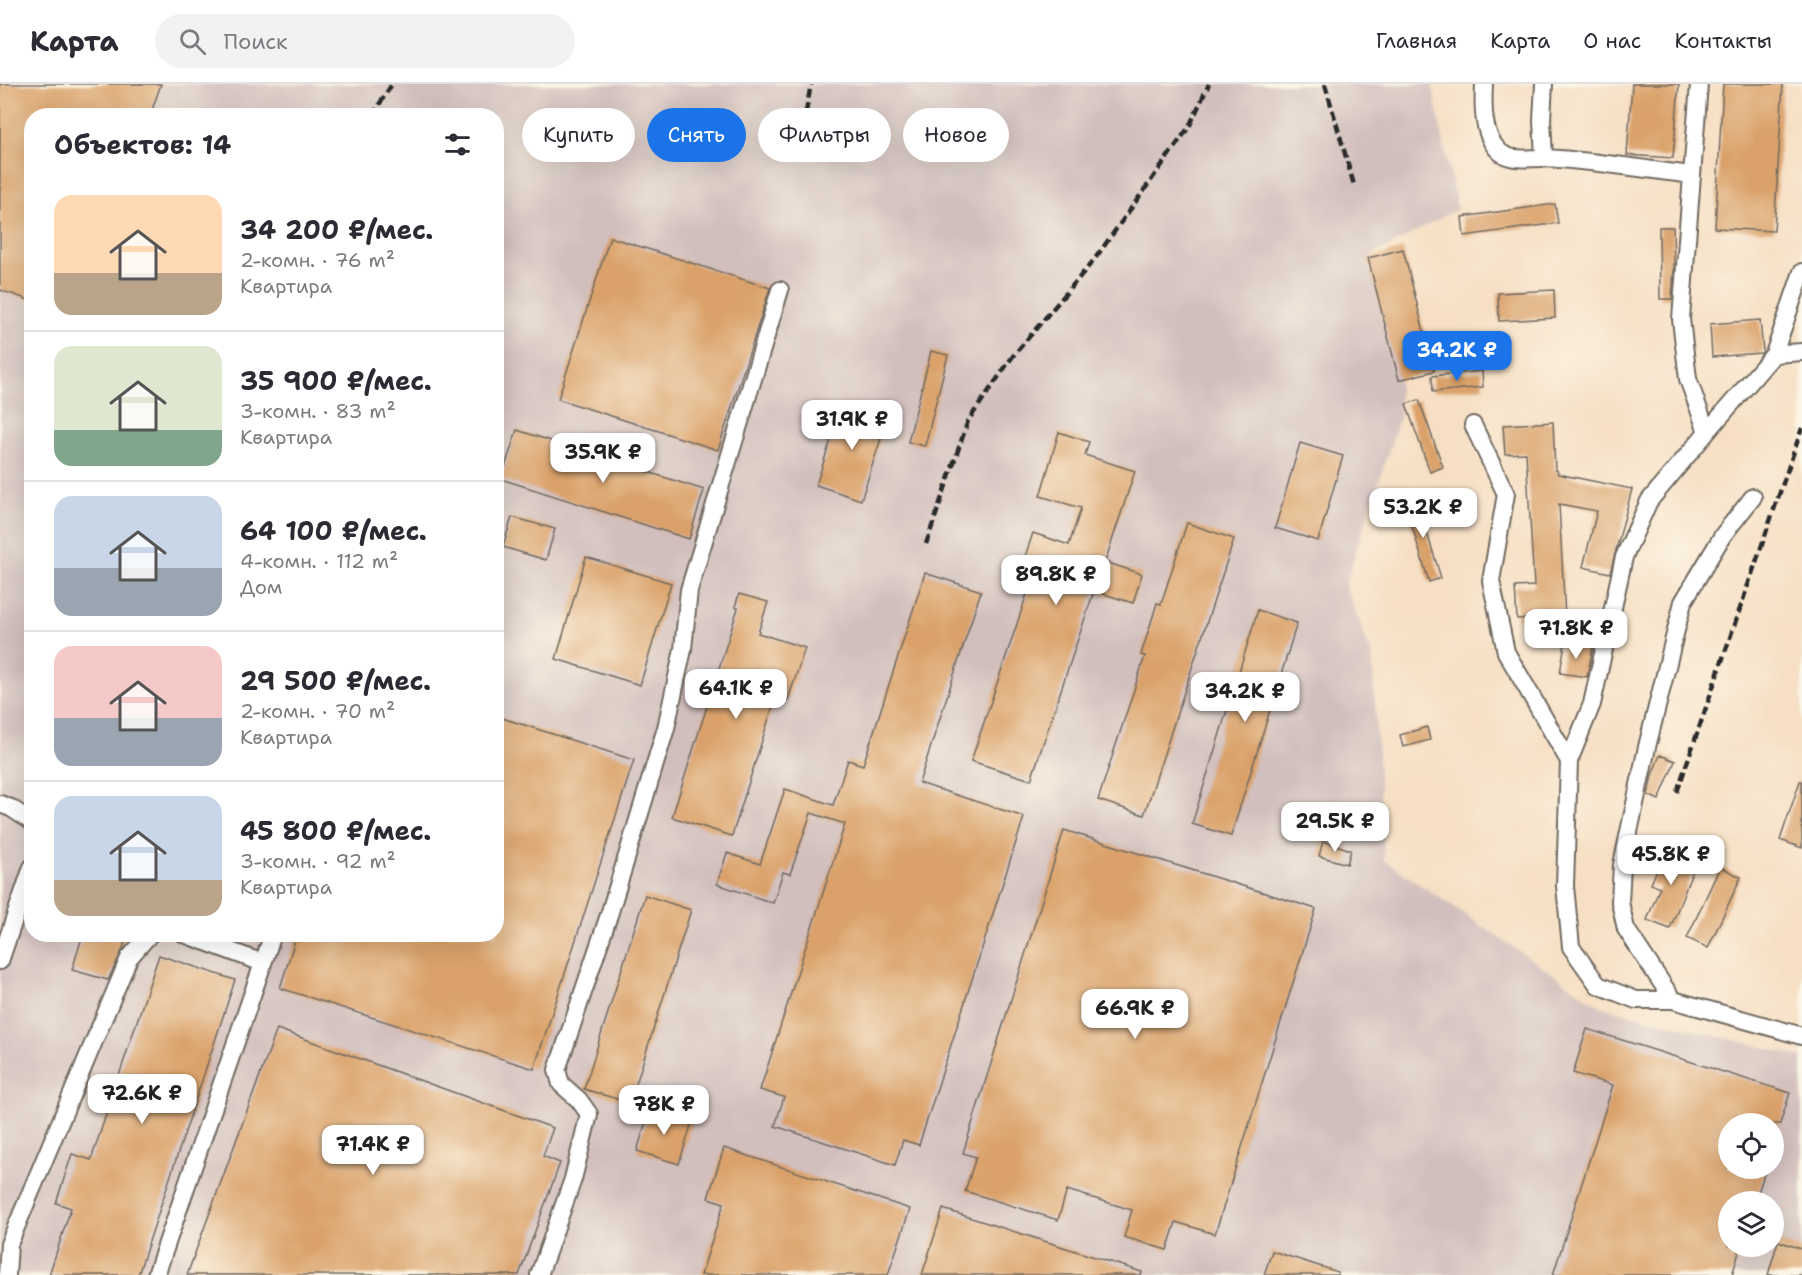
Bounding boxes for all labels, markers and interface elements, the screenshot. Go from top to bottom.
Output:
search box [155,14,575,68]
text: Карта [30,22,119,60]
icon: search [176,25,209,58]
text: Поиск [224,27,288,56]
text: Главная [1376,27,1457,55]
text: Карта [1490,27,1550,55]
text: О нас [1583,27,1641,55]
text: Контакты [1674,27,1772,55]
chip: Купить [522,108,635,162]
chip: Снять [647,108,746,162]
chip: Фильтры [758,108,891,162]
chip: Новое [903,108,1009,162]
text: Объектов: 14 [54,127,231,162]
icon: filters [441,128,474,161]
text: 34 200 ₽/мес. [240,212,433,247]
icon: home [102,219,174,291]
text: 2-комн. · 76 m² [240,247,395,273]
text: Квартира [240,273,332,299]
pin: 34.2K ₽ [1402,331,1512,382]
text: 34.2K ₽ [1417,337,1497,363]
text: 35 900 ₽/мес. [240,363,432,398]
icon: home [102,370,174,442]
text: 3-комн. · 83 m² [240,398,396,424]
pin: 31.9K ₽ [797,400,907,451]
text: 31.9K ₽ [815,406,889,432]
text: Квартира [240,424,332,450]
pin: 35.9K ₽ [548,433,658,484]
text: 35.9K ₽ [564,439,642,465]
pin: 53.2K ₽ [1368,488,1478,539]
text: 53.2K ₽ [1383,494,1463,520]
text: 64 100 ₽/мес. [240,513,427,548]
icon: home [102,520,174,592]
text: 4-комн. · 112 m² [240,548,398,574]
pin: 89.8K ₽ [1001,555,1111,606]
text: 89.8K ₽ [1015,561,1097,587]
text: Дом [240,574,282,600]
pin: 71.8K ₽ [1521,609,1631,660]
text: 71.8K ₽ [1538,615,1614,641]
text: 29 500 ₽/мес. [240,663,431,698]
pin: 64.1K ₽ [681,669,791,720]
icon: home [102,670,174,742]
pin: 34.2K ₽ [1190,672,1300,723]
text: 64.1K ₽ [699,675,773,701]
text: 34.2K ₽ [1205,678,1285,704]
text: 2-комн. · 70 m² [240,698,395,724]
text: Квартира [240,724,332,750]
pin: 29.5K ₽ [1280,802,1390,853]
text: 29.5K ₽ [1295,808,1375,834]
text: 45 800 ₽/мес. [240,813,431,848]
icon: home [102,820,174,892]
pin: 45.8K ₽ [1616,835,1726,886]
text: 45.8K ₽ [1631,841,1711,867]
text: 3-комн. · 92 m² [240,848,396,874]
text: Квартира [240,874,332,900]
pin: 66.9K ₽ [1080,989,1190,1040]
text: 66.9K ₽ [1095,995,1175,1021]
pin: 72.6K ₽ [87,1074,197,1125]
text: 72.6K ₽ [102,1080,182,1106]
pin: 78K ₽ [622,1085,706,1136]
text: 78K ₽ [633,1091,695,1117]
map controls [1718,1113,1784,1257]
button: locate [1718,1113,1784,1179]
pin: 71.4K ₽ [318,1125,428,1176]
text: 71.4K ₽ [336,1131,410,1157]
button: layers [1718,1191,1784,1257]

